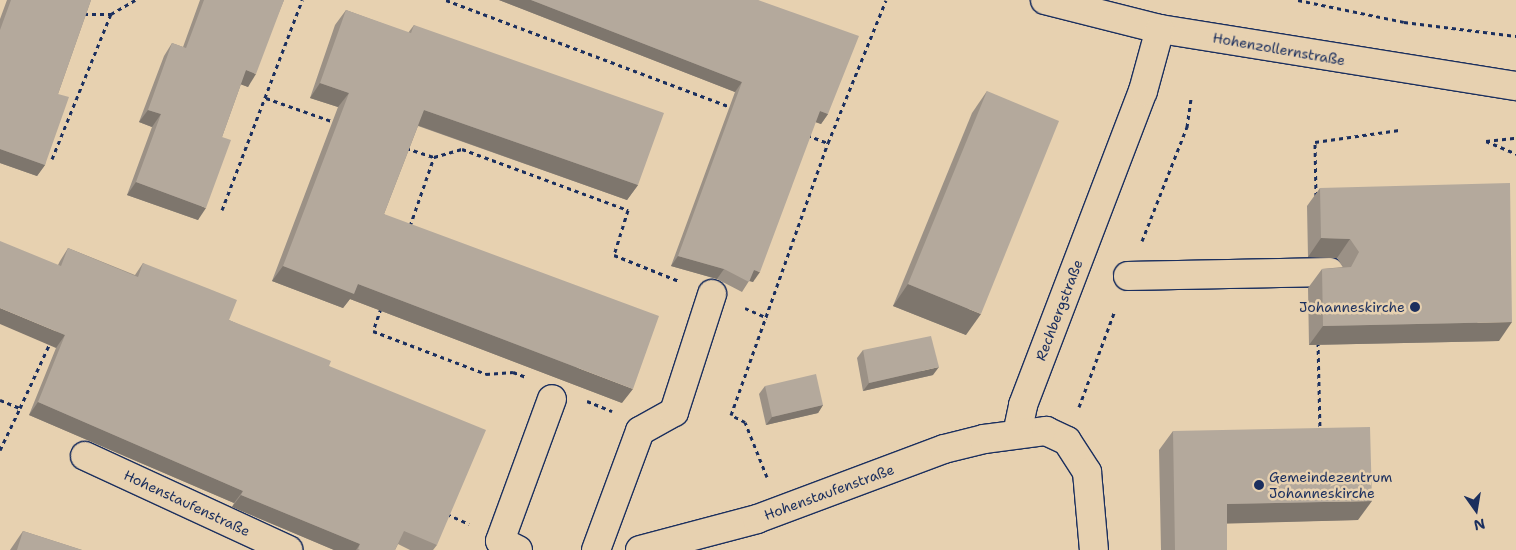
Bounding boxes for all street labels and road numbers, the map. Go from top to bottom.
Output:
street label: Hohenzollernstraße [1211,29,1347,69]
street label: Rechbergstraße [1032,257,1086,363]
street label: Hohenstaufenstraße [762,461,896,523]
street label: Hohenstaufenstraße [121,466,253,540]

